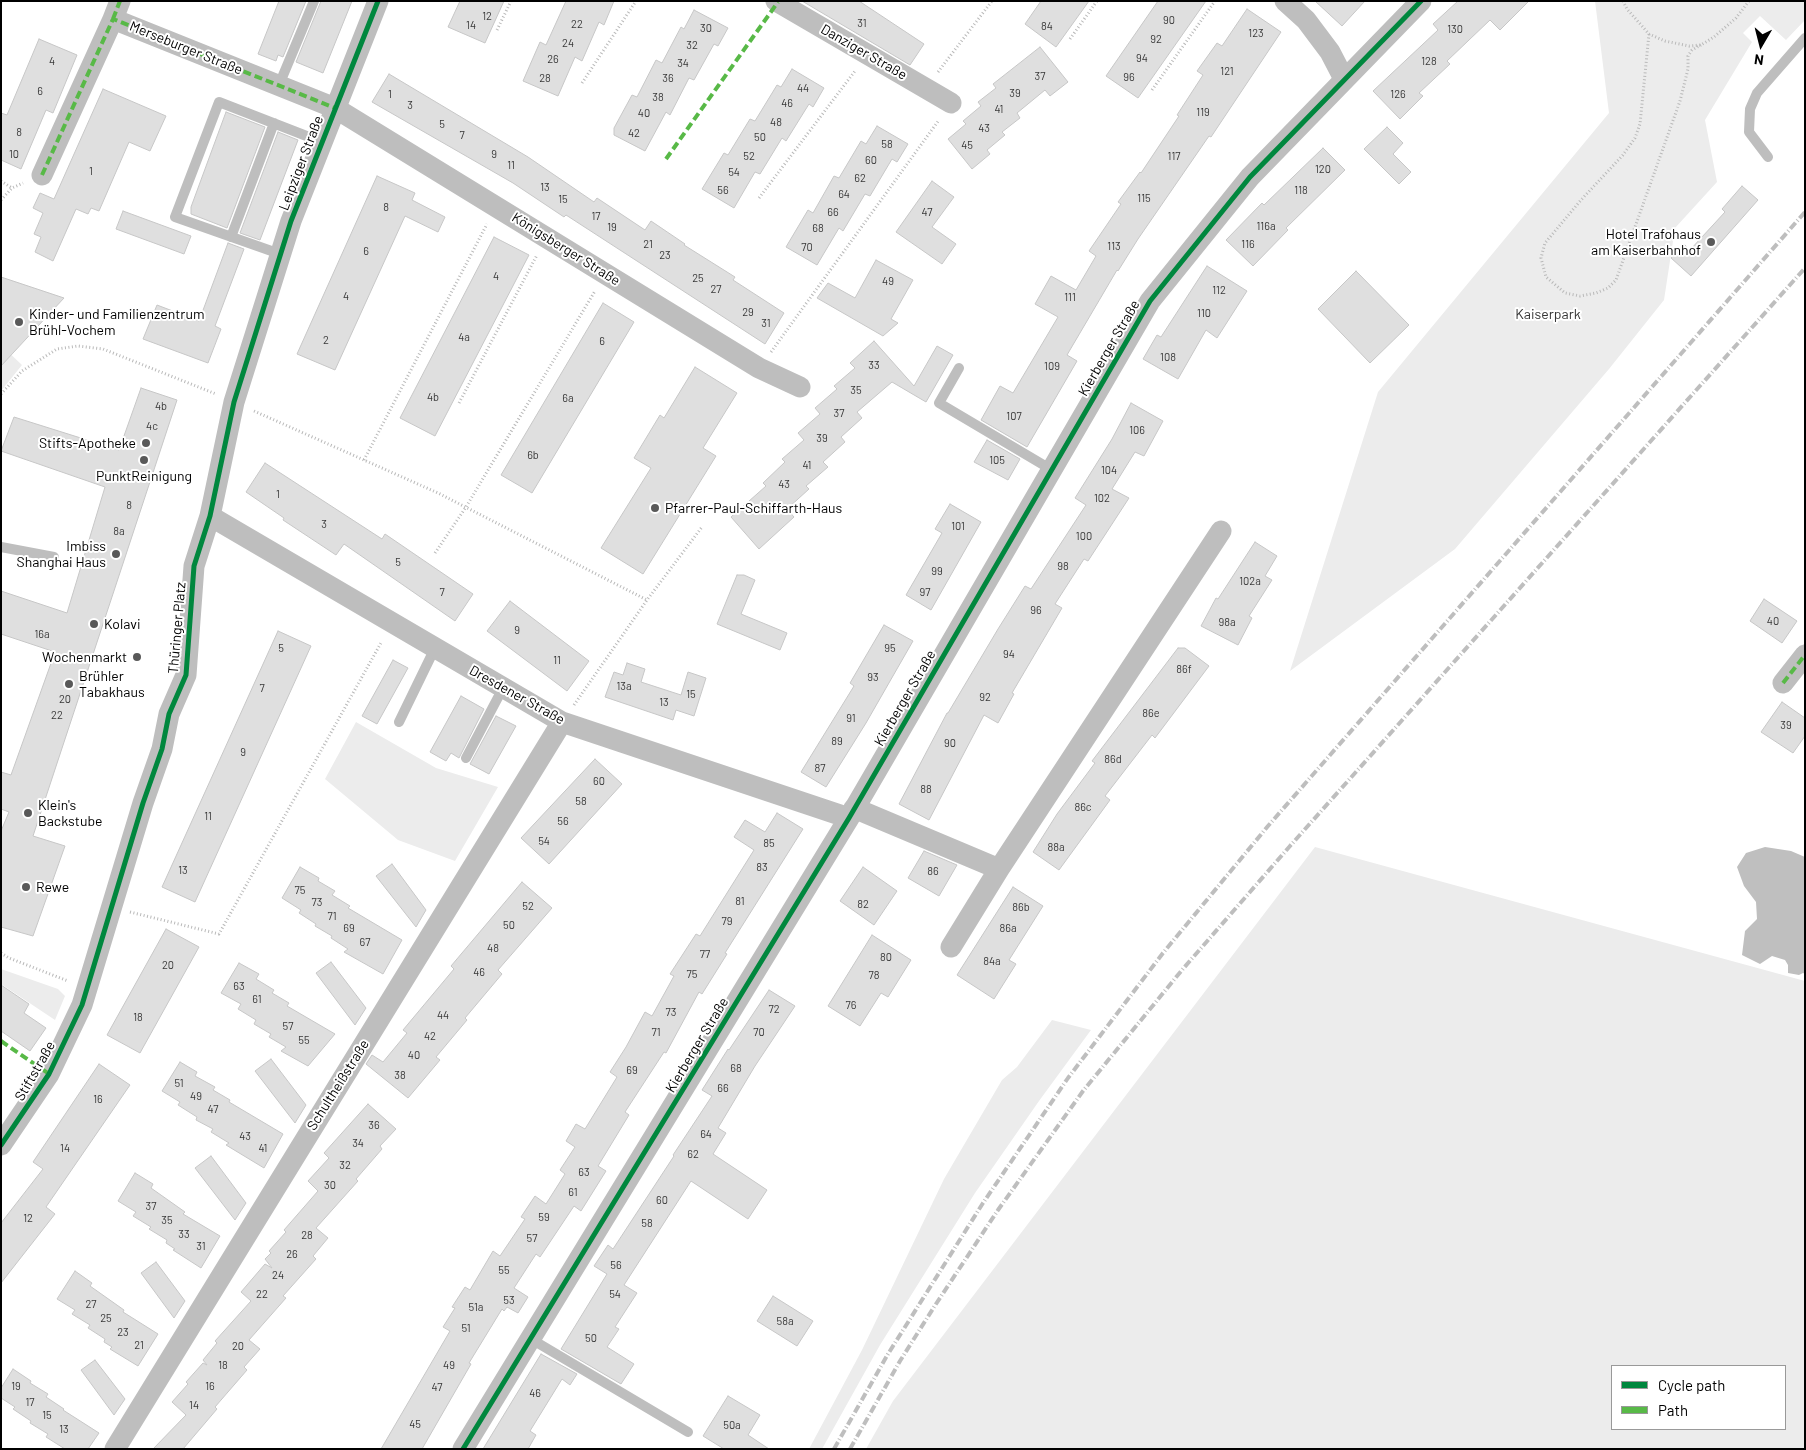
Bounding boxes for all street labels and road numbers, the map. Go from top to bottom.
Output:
street label: Merseburger Straße [127,18,245,78]
street label: Danziger Straße [818,21,910,83]
street label: Leipziger Straße [275,113,327,213]
street label: Königsberger Straße [509,209,623,289]
street label: Kierberger Straße [1075,297,1143,399]
street label: Thüringer Platz [165,581,189,675]
street label: Kierberger Straße [871,647,939,749]
street label: Dresdener Straße [466,662,568,728]
street label: Kierberger Straße [662,994,732,1096]
street label: Schultheißstraße [303,1036,373,1134]
street label: Stiftstraße [11,1038,59,1104]

